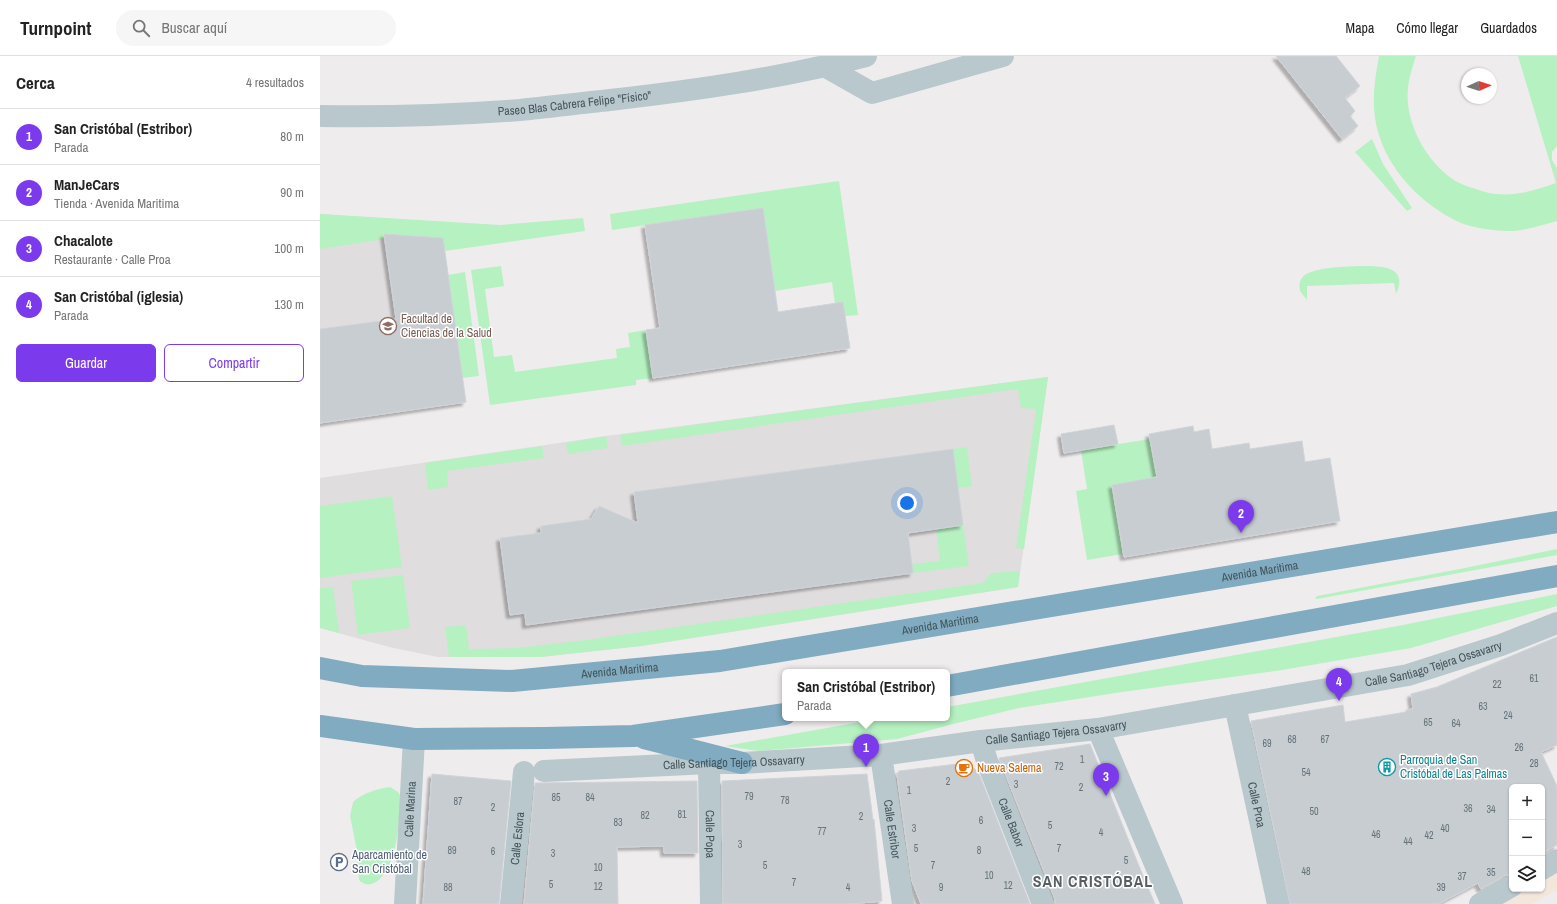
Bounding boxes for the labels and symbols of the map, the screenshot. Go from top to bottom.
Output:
north arrow [1461,68,1497,104]
street label: Paseo Blas Cabrera Felipe "Físico" [497,87,653,120]
place label: Facultad de Ciencias de la Salud [401,311,492,341]
school or university icon: Facultad de Ciencias de la Salud [378,316,398,336]
your location [897,493,917,513]
pin: 2 [1228,500,1254,533]
street label: Avenida Maritima [1219,557,1300,586]
street label: Avenida Maritima [900,610,980,639]
street label: Calle Santiago Tejera Ossavarry [1364,637,1504,690]
street label: Avenida Maritima [579,659,660,682]
pin: 4 [1326,668,1352,701]
house number: 61 [1529,672,1539,685]
house number: 22 [1492,678,1502,691]
house number: 63 [1478,700,1488,713]
house number: 24 [1503,709,1513,722]
street label: Calle Santiago Tejera Ossavarry [985,716,1128,748]
house number: 65 [1423,716,1433,729]
house number: 64 [1451,717,1461,730]
house number: 68 [1287,733,1297,746]
house number: 67 [1320,733,1330,746]
pin: 1 [853,734,879,767]
house number: 69 [1262,737,1272,750]
house number: 26 [1514,741,1524,754]
street label: Calle Santiago Tejera Ossavarry [663,751,805,773]
place label: Parroquia de San Cristóbal de Las Palmas [1400,752,1507,782]
house number: 1 [1080,753,1085,766]
building icon: Parroquia de San Cristóbal de Las Palmas [1377,757,1397,777]
house number: 28 [1529,757,1539,770]
cafe icon: Nueva Salema [954,758,974,778]
place label: Nueva Salema [977,760,1042,776]
house number: 72 [1054,760,1064,773]
pin: 3 [1093,763,1119,796]
house number: 54 [1301,766,1311,779]
house number: 2 [946,775,951,788]
house number: 3 [1014,778,1019,791]
street label: Calle Marina [401,780,420,837]
house number: 2 [1079,781,1084,794]
street label: Calle Proa [1244,781,1269,829]
house number: 1 [907,784,912,797]
house number: 79 [744,790,754,803]
house number: 85 [551,791,561,804]
house number: 84 [585,791,595,804]
house number: 78 [780,794,790,807]
house number: 87 [453,795,463,808]
street label: Calle Babor [994,796,1028,850]
street label: Calle Estribor [880,798,904,861]
house number: 2 [491,801,496,814]
house number: 36 [1463,802,1473,815]
house number: 34 [1486,803,1496,816]
house number: 50 [1309,805,1319,818]
house number: 81 [677,808,687,821]
house number: 82 [640,809,650,822]
street label: Calle Popa [702,810,718,859]
house number: 2 [859,810,864,823]
street label: Calle Eslora [507,811,528,866]
house number: 6 [979,814,984,827]
house number: 83 [613,816,623,829]
house number: 5 [1048,819,1053,832]
house number: 3 [912,822,917,835]
house number: 40 [1440,822,1450,835]
house number: 77 [817,825,827,838]
house number: 4 [1099,826,1104,839]
house number: 46 [1371,828,1381,841]
house number: 42 [1424,829,1434,842]
house number: 44 [1403,835,1413,848]
house number: 3 [738,838,743,851]
house number: 5 [914,842,919,855]
house number: 7 [1057,842,1062,855]
house number: 89 [447,844,457,857]
house number: 8 [977,844,982,857]
house number: 6 [491,845,496,858]
place label: Aparcamiento de San Cristóbal [351,847,427,877]
house number: 3 [551,847,556,860]
parking icon: Aparcamiento de San Cristóbal [329,852,349,872]
house number: 5 [1124,854,1129,867]
house number: 5 [763,859,768,872]
house number: 7 [931,859,936,872]
house number: 10 [593,861,603,874]
house number: 48 [1301,865,1311,878]
house number: 35 [1486,866,1496,879]
house number: 10 [984,869,994,882]
district label: SAN CRISTÓBAL [1033,870,1153,892]
house number: 37 [1457,870,1467,883]
house number: 7 [792,876,797,889]
house number: 5 [549,878,554,891]
house number: 12 [1003,879,1013,892]
house number: 12 [593,880,603,893]
house number: 88 [443,881,453,894]
house number: 4 [846,881,851,894]
house number: 9 [939,881,944,894]
house number: 39 [1436,881,1446,894]

